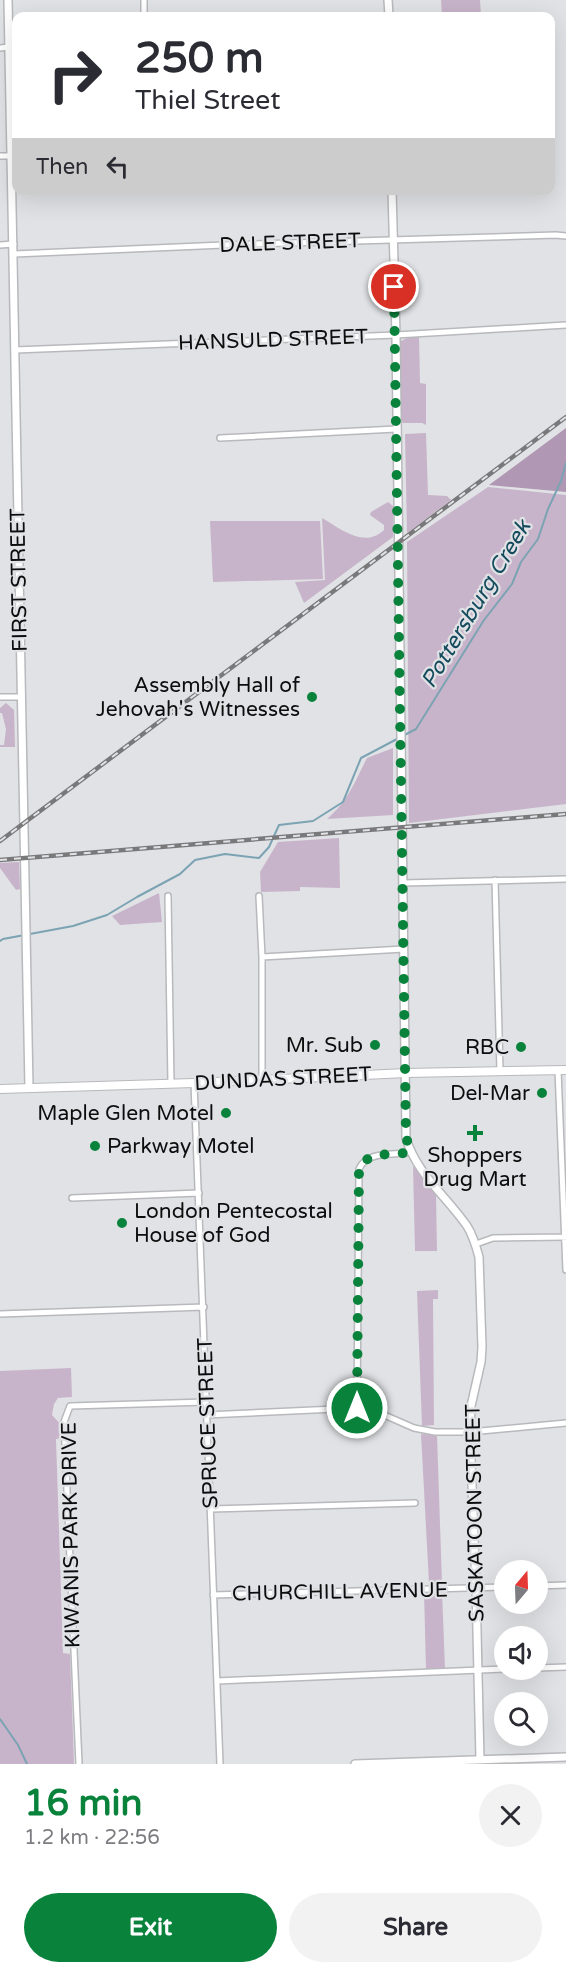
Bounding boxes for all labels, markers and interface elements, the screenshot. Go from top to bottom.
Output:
text: 250 m [135,33,264,84]
icon: right [36,36,114,114]
text: Thiel Street [135,84,281,117]
icon: left [101,150,134,183]
text: Then [36,154,89,180]
street label: DALE STREET [219,228,361,258]
pin [368,261,419,312]
icon: arrive [377,270,410,303]
street label: HANSULD STREET [178,324,369,356]
street label: FIRST STREET [5,508,33,652]
water label: Pottersburg Creek [416,514,537,693]
place label: Assembly Hall of Jehovah's Witnesses [96,673,300,722]
marker: Assembly Hall of Jehovah's Witnesses [305,690,319,704]
place label: Mr. Sub [286,1033,363,1058]
place label: RBC [465,1035,509,1060]
marker: Mr. Sub [368,1038,382,1052]
marker: RBC [514,1040,528,1054]
street label: DUNDAS STREET [194,1062,373,1096]
place label: Del-Mar [450,1081,530,1106]
marker: Del-Mar [535,1086,549,1100]
place label: Maple Glen Motel [37,1101,214,1126]
marker: Maple Glen Motel [219,1106,233,1120]
marker: Shoppers Drug Mart [468,1126,482,1140]
place label: Parkway Motel [107,1134,254,1159]
marker: Parkway Motel [88,1139,102,1153]
place label: Shoppers Drug Mart [423,1143,527,1192]
place label: London Pentecostal House of God [134,1199,333,1248]
marker: London Pentecostal House of God [115,1216,129,1230]
street label: SPRUCE STREET [193,1337,223,1509]
position arrow [325,1376,389,1440]
street label: SASKATOON STREET [461,1404,489,1622]
street label: KIWANIS PARK DRIVE [57,1422,85,1648]
north arrow [494,1560,548,1614]
map controls [494,1560,548,1746]
street label: CHURCHILL AVENUE [232,1578,448,1606]
button: sound [494,1626,548,1680]
button: search [494,1692,548,1746]
text: 16 min [24,1782,143,1825]
button: close [479,1784,542,1847]
text: 1.2 km · 22:56 [24,1826,160,1850]
button: Exit [24,1893,277,1962]
button: Share [289,1893,542,1962]

